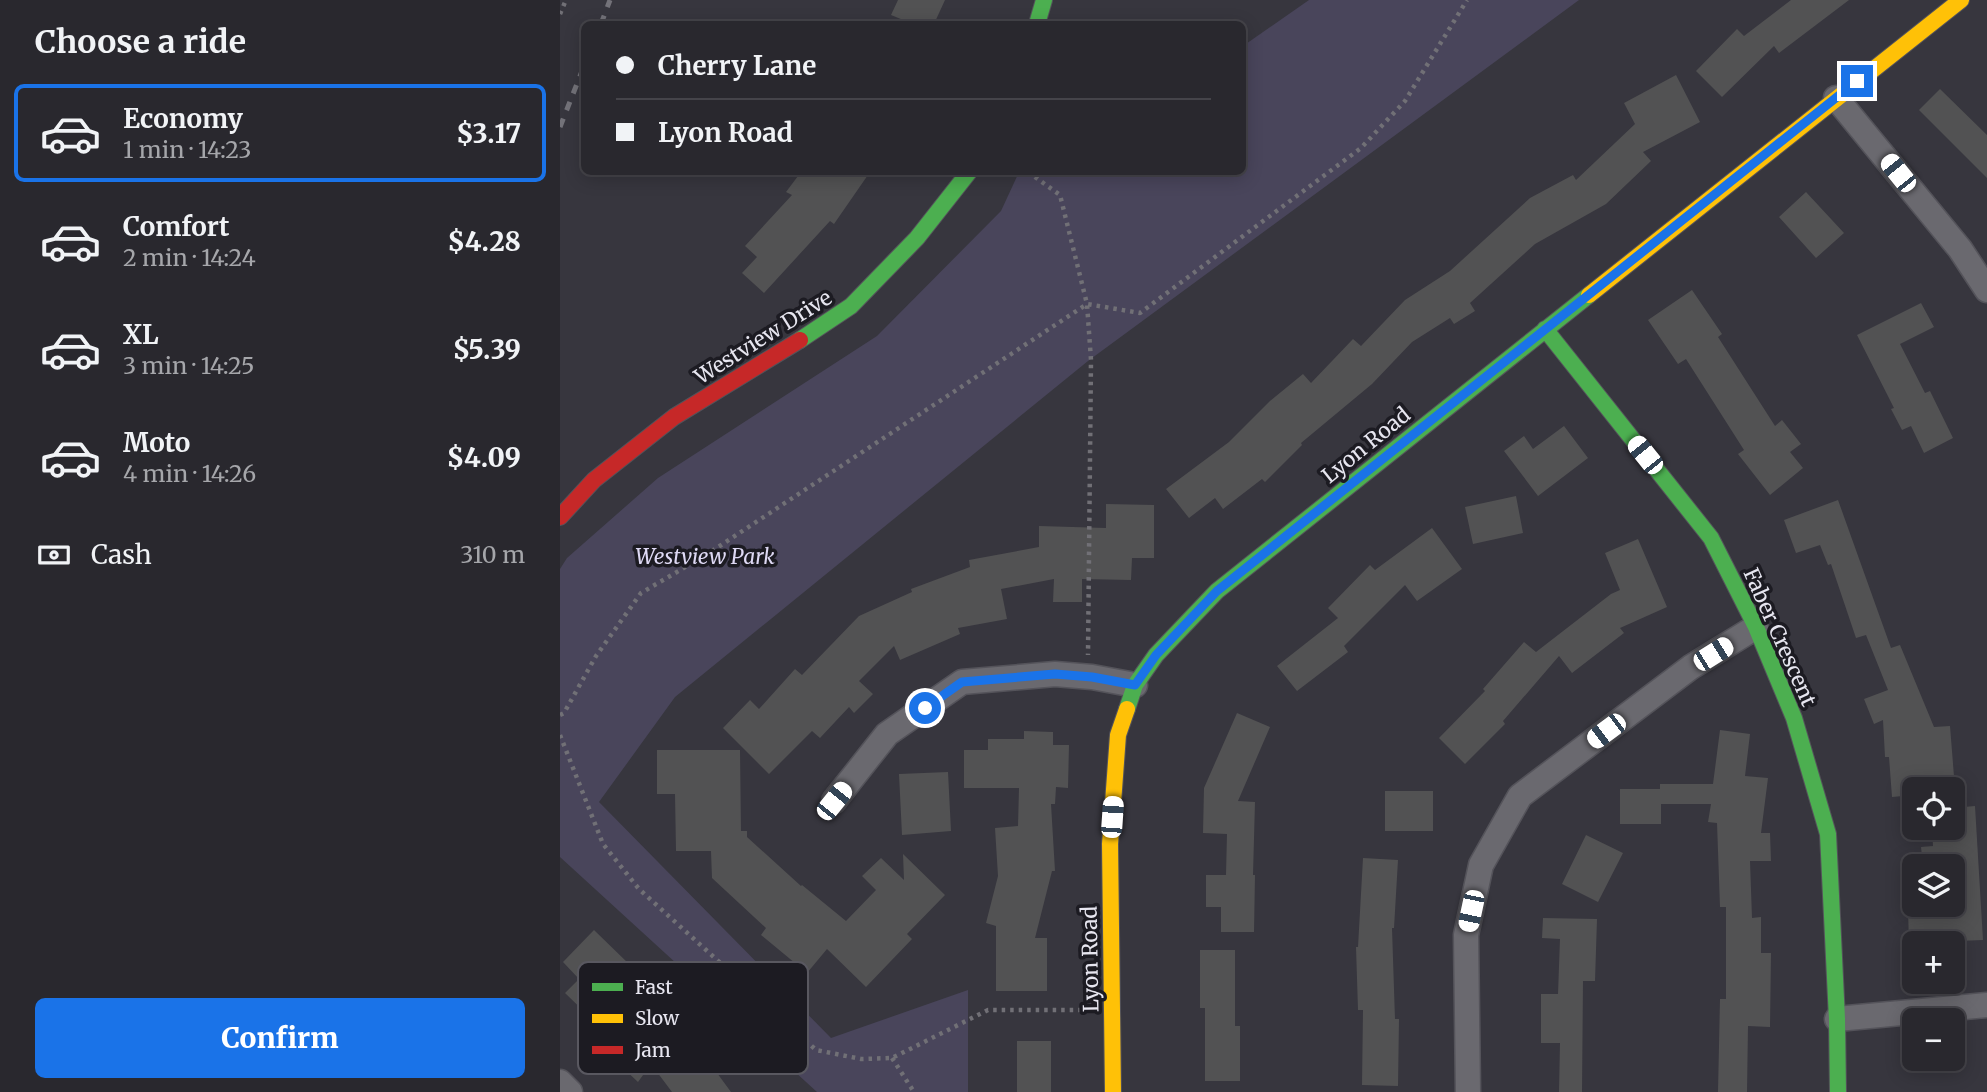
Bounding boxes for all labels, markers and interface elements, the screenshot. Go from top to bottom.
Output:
text: Choose a ride [35,22,246,62]
text: Cherry Lane [658,49,816,82]
route end [1841,65,1873,97]
icon: car [39,102,102,165]
text: Economy [123,102,243,135]
text: Lyon Road [658,116,793,149]
text: $3.17 [456,117,521,150]
text: 1 min · 14:23 [123,135,251,164]
car [1877,150,1920,196]
icon: car [39,210,102,273]
text: Comfort [123,210,229,243]
text: $4.28 [448,225,521,258]
text: 2 min · 14:24 [123,243,256,272]
street label: Westview Drive [688,284,837,391]
icon: car [39,318,102,381]
text: XL [123,318,159,351]
text: $5.39 [453,333,521,366]
text: 3 min · 14:25 [123,351,254,380]
street label: Lyon Road [1316,401,1416,489]
icon: car [39,426,102,489]
text: Moto [123,426,190,459]
car [1624,432,1667,478]
text: $4.09 [447,441,521,474]
text: 4 min · 14:26 [123,459,256,488]
icon: cash [35,536,73,574]
text: Cash [91,538,152,571]
text: 310 m [460,540,525,569]
park label: Westview Park [635,543,775,570]
street label: Faber Crescent [1737,564,1823,710]
car [1690,634,1737,674]
route start [909,692,941,724]
car [1583,710,1630,752]
map controls [1902,777,1965,1071]
button: locate [1902,777,1965,840]
car [813,778,856,824]
car [1101,795,1124,839]
button: layers [1902,854,1965,917]
car [1457,888,1486,934]
street label: Lyon Road [1076,905,1104,1012]
button: + [1902,931,1965,994]
legend [578,962,808,1074]
text: Fast [635,975,673,999]
button: Confirm [35,998,525,1078]
text: Slow [635,1006,680,1030]
button: − [1902,1008,1965,1071]
text: Jam [634,1038,671,1062]

